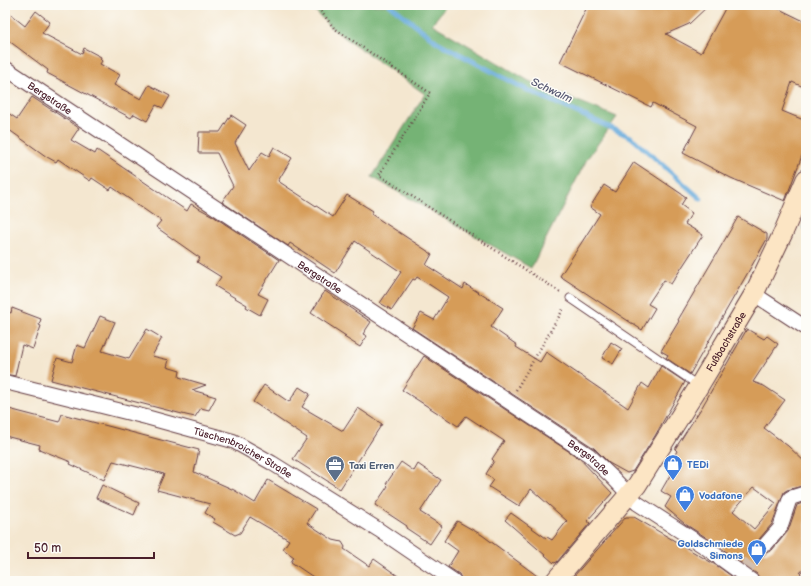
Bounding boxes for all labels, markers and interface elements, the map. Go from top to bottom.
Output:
water label: Schwalm [529,75,574,106]
street label: Bergstraße [25,80,74,118]
street label: Bergstraße [295,259,344,297]
street label: Fußbachstraße [704,310,749,374]
street label: Tüschenbroicher Straße [192,425,294,481]
street label: Bergstraße [565,438,612,479]
shop icon: TEDi [662,453,684,481]
office icon: Taxi Erren [324,454,346,482]
place label: TEDi [687,459,709,471]
place label: Taxi Erren [349,460,395,472]
shop icon: Vodafone [674,484,696,512]
place label: Vodafone [699,490,742,502]
scale bar [28,534,154,560]
place label: Goldschmiede Simons [677,538,743,562]
shop icon: Goldschmiede Simons [746,538,768,566]
text: 50 m [34,541,61,556]

